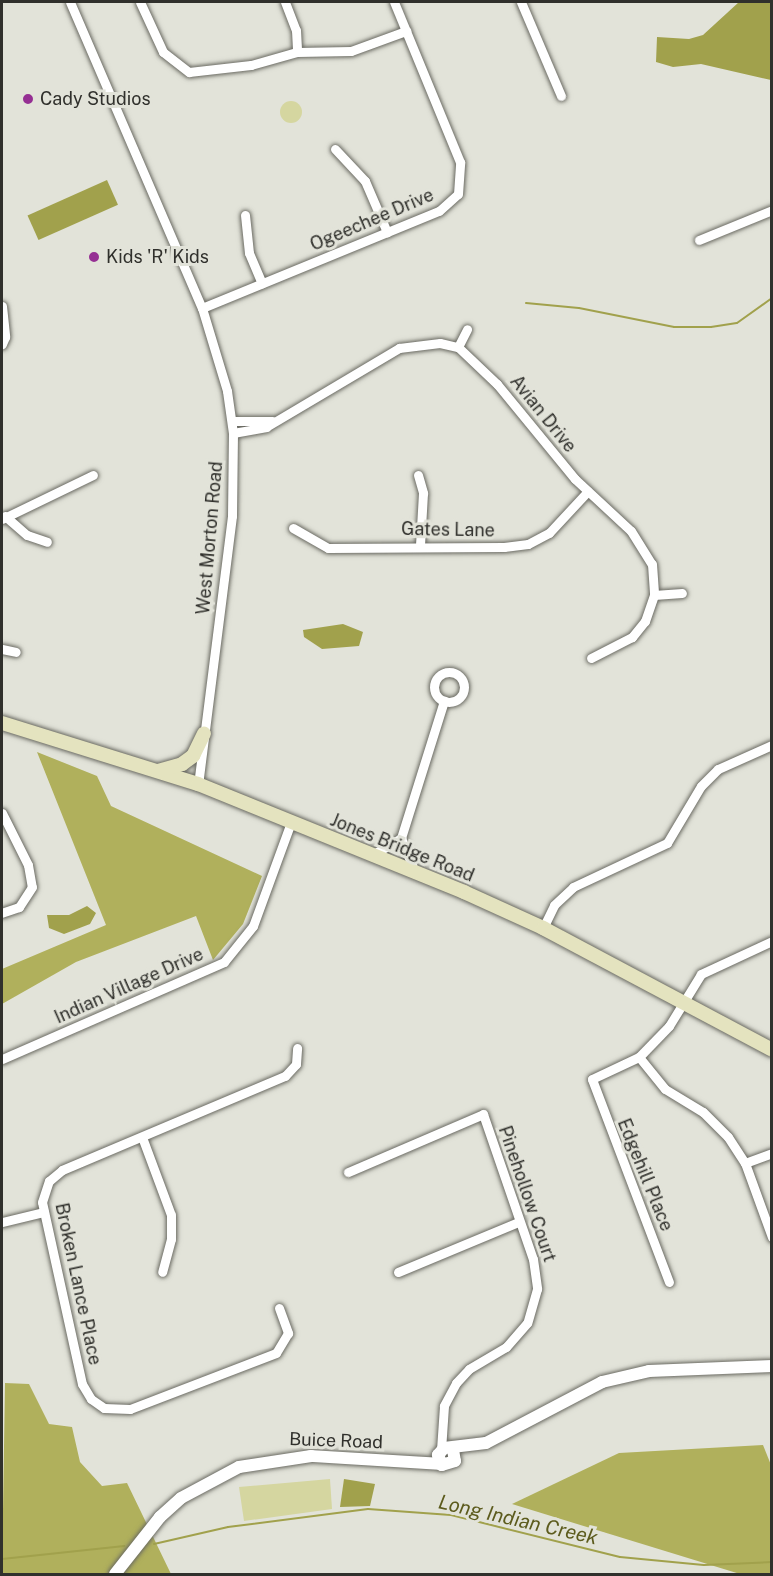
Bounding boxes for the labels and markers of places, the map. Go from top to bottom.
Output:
place label: Cady Studios [40,88,151,110]
marker: Cady Studios [21,92,35,106]
place label: Kids 'R' Kids [106,246,209,268]
marker: Kids 'R' Kids [87,250,101,264]

